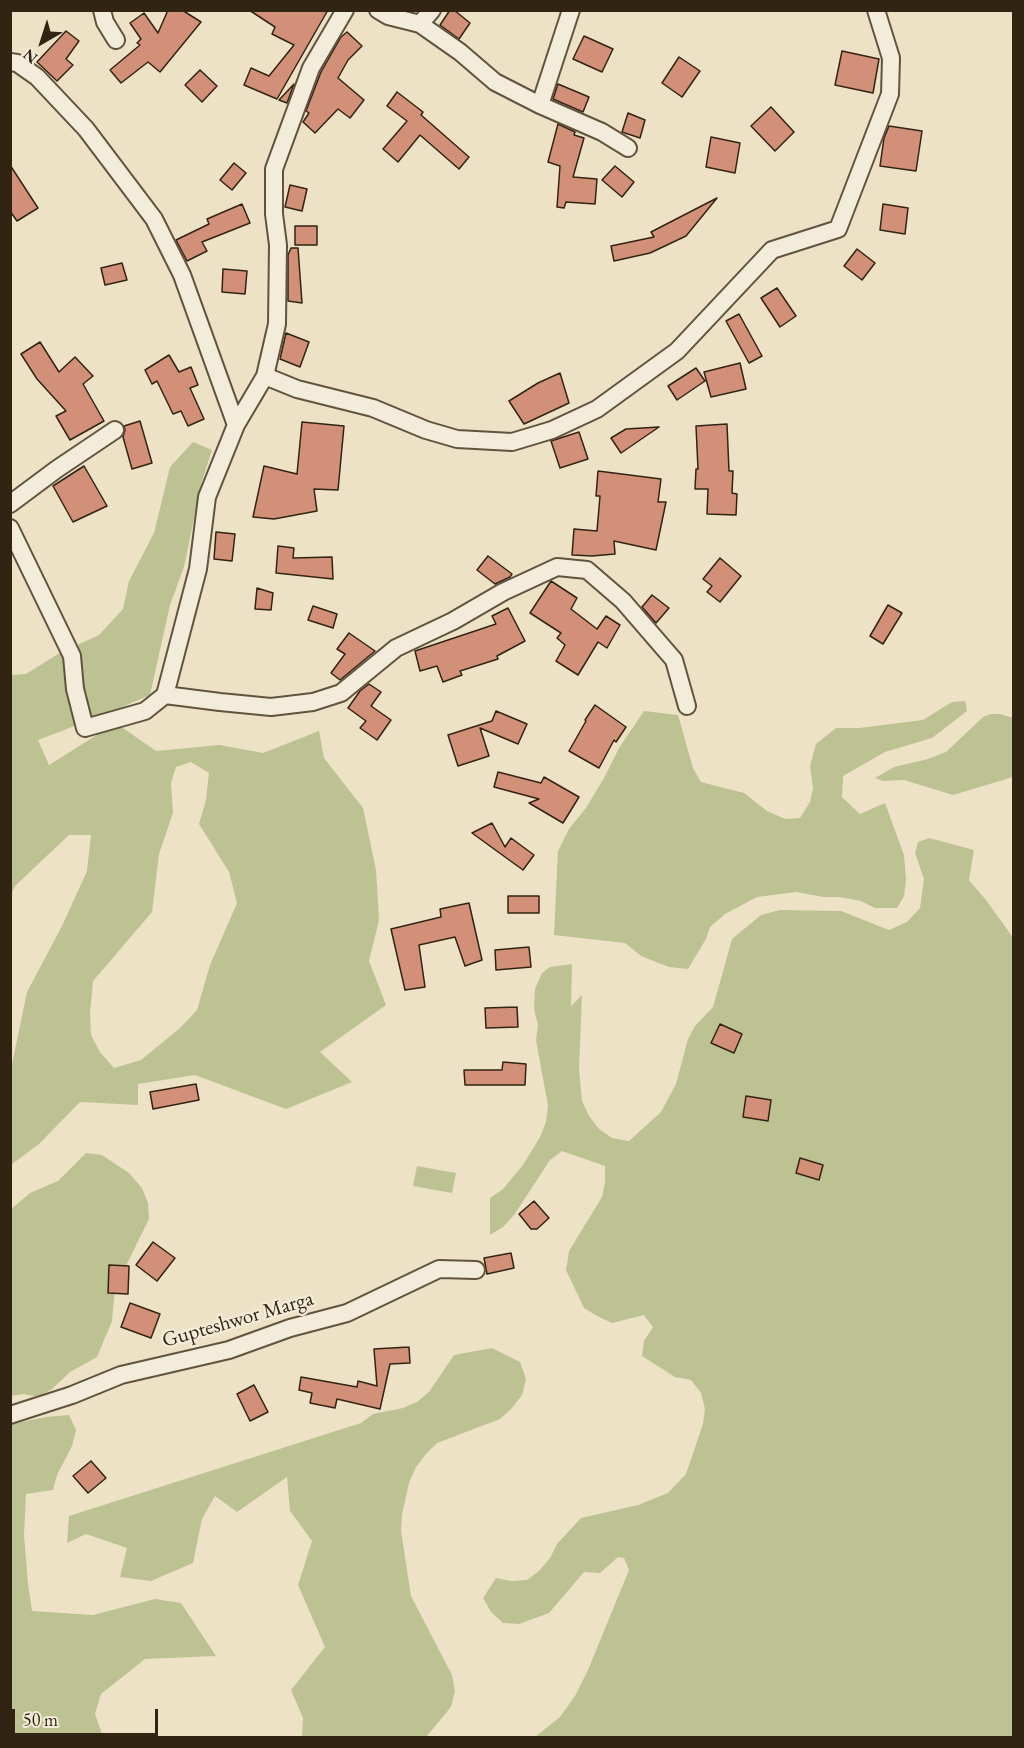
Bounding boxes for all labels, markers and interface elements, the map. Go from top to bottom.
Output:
north arrow [12,12,72,72]
text: N [19,44,42,69]
street label: Gupteshwor Marga [160,1286,316,1354]
scale bar [15,1697,160,1735]
text: 50 m [23,1708,58,1731]

